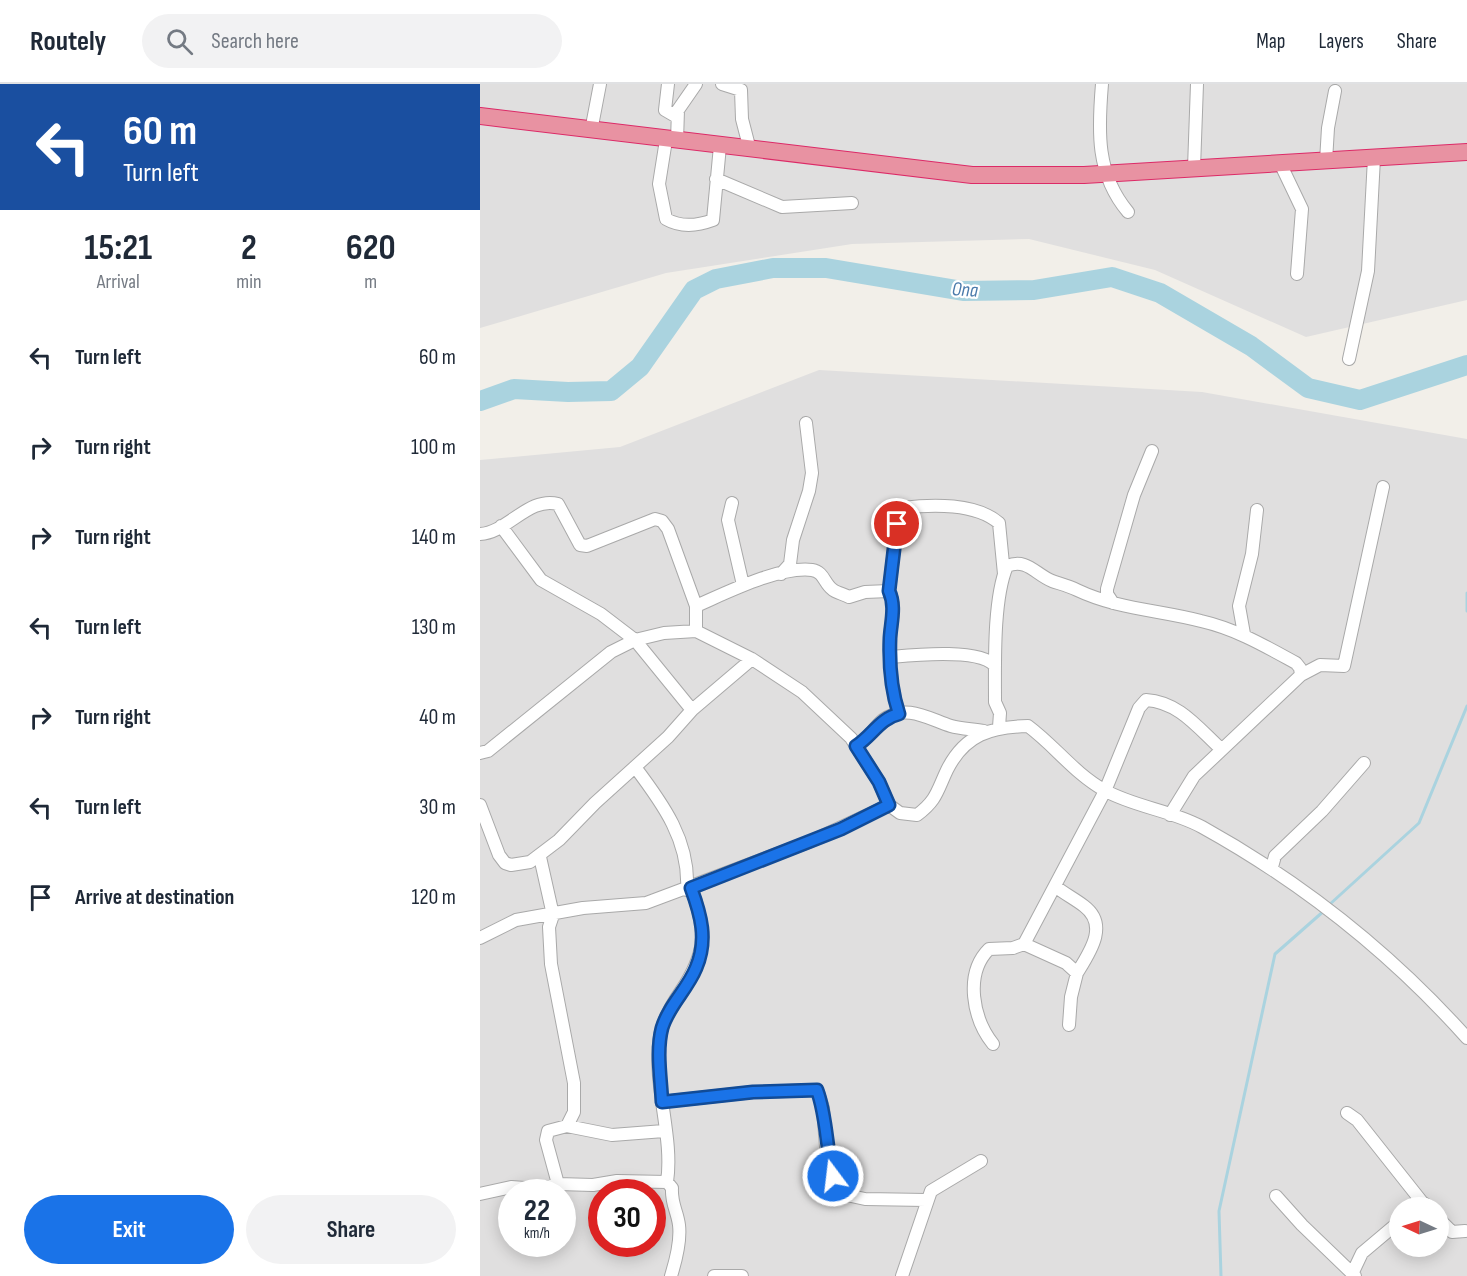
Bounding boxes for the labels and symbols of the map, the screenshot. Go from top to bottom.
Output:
water label: Ona [951,277,979,303]
pin [871,498,922,549]
position arrow [801,1144,865,1208]
speed limit sign: 30 [588,1179,666,1257]
north arrow [1389,1197,1449,1257]

